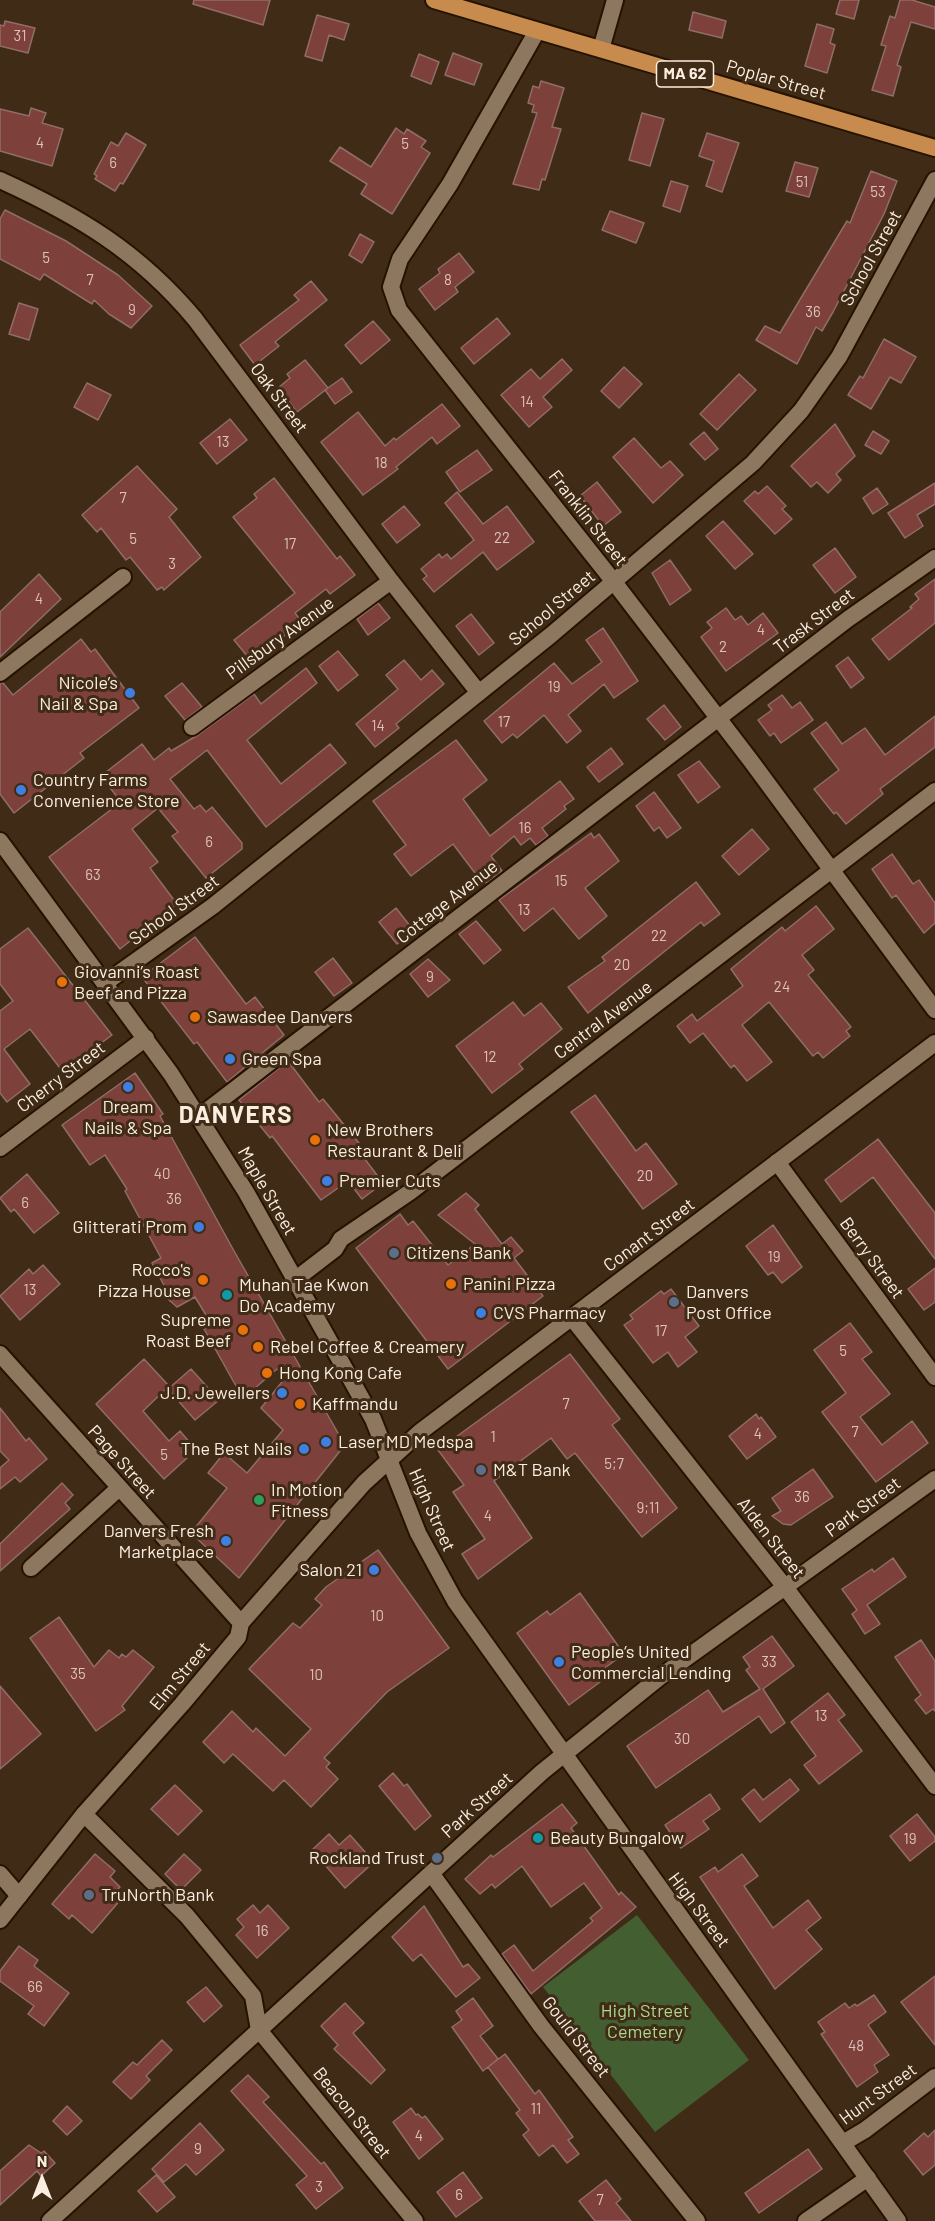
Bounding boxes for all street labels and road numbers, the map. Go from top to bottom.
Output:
street label: Poplar Street [724,55,828,105]
road number: MA 62 [656,61,714,87]
street label: School Street [836,206,906,310]
street label: Oak Street [246,359,312,437]
street label: Franklin Street [544,466,632,570]
street label: School Street [504,566,600,650]
street label: Trask Street [769,584,859,658]
street label: Pillsbury Avenue [222,592,338,684]
street label: Cottage Avenue [392,856,502,948]
street label: School Street [125,870,223,950]
street label: Central Avenue [550,976,656,1064]
street label: Cherry Street [13,1037,109,1117]
street label: Maple Street [233,1143,301,1239]
street label: Conant Street [599,1194,699,1276]
street label: Berry Street [835,1213,909,1303]
street label: Page Street [83,1421,161,1503]
street label: High Street [404,1465,460,1555]
street label: Park Street [821,1472,905,1542]
street label: Alden Street [733,1493,809,1583]
street label: Elm Street [145,1637,215,1715]
street label: Park Street [437,1767,517,1843]
street label: High Street [664,1868,734,1952]
street label: Gould Street [538,1992,614,2082]
street label: Hunt Street [835,2059,921,2129]
street label: Beacon Street [309,2063,395,2163]

